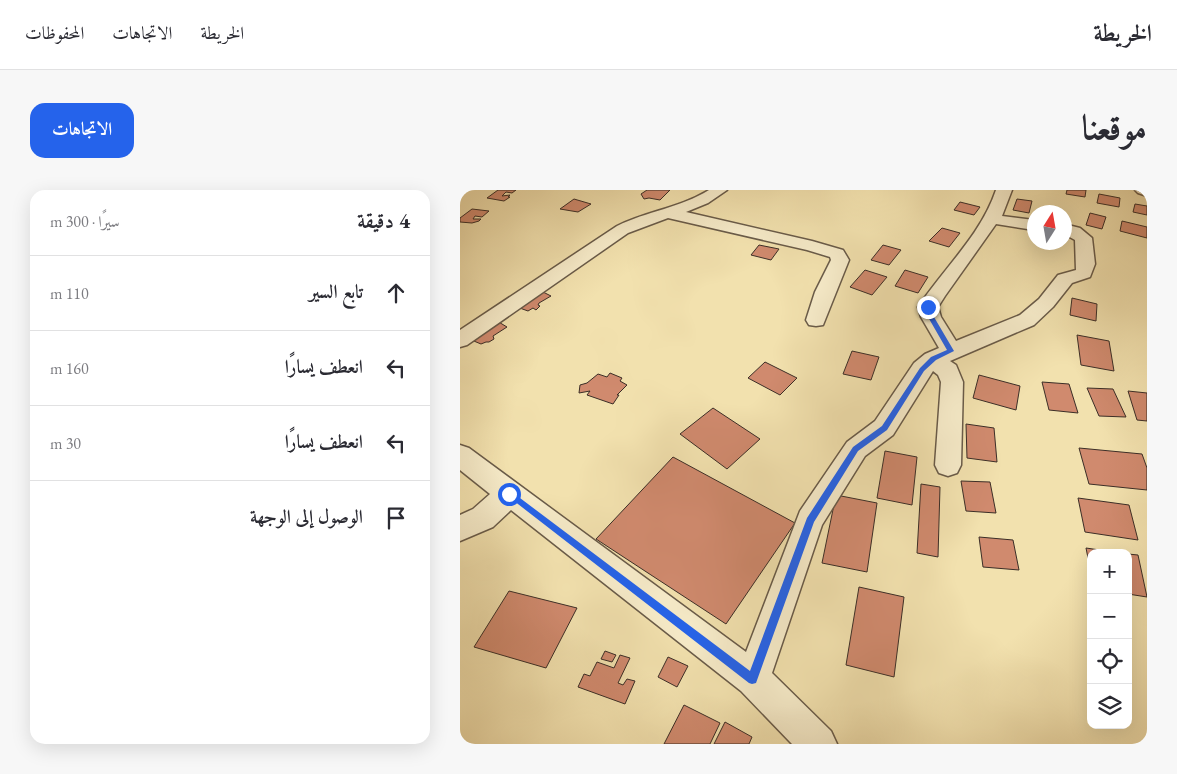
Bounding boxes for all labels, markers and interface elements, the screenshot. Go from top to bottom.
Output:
text: الخريطة [1094,17,1152,48]
text: المحفوظات [25,21,84,44]
text: الاتجاهات [112,21,172,44]
text: الخريطة [200,21,244,44]
button: الاتجاهات [30,103,134,158]
text: موقعنا [1082,104,1147,149]
north arrow [1027,205,1072,250]
text: 4 دقيقة [357,207,410,234]
text: سيرًا · 300 m [50,211,120,232]
text: تابع السير [309,279,363,304]
icon: ahead [382,279,410,307]
text: 110 m [50,283,89,304]
route end [917,296,940,319]
text: انعطف يسارًا [285,354,363,379]
icon: left [382,354,410,382]
text: 160 m [50,358,89,379]
text: انعطف يسارًا [285,429,363,454]
icon: left [382,429,410,457]
text: 30 m [50,433,81,454]
route start [498,483,521,506]
text: الوصول إلى الوجهة [250,504,363,529]
icon: arrive [382,504,410,532]
map controls [1087,549,1132,729]
button: + [1087,549,1132,594]
button: − [1087,594,1132,639]
button: locate [1087,639,1132,684]
button: layers [1087,684,1132,729]

